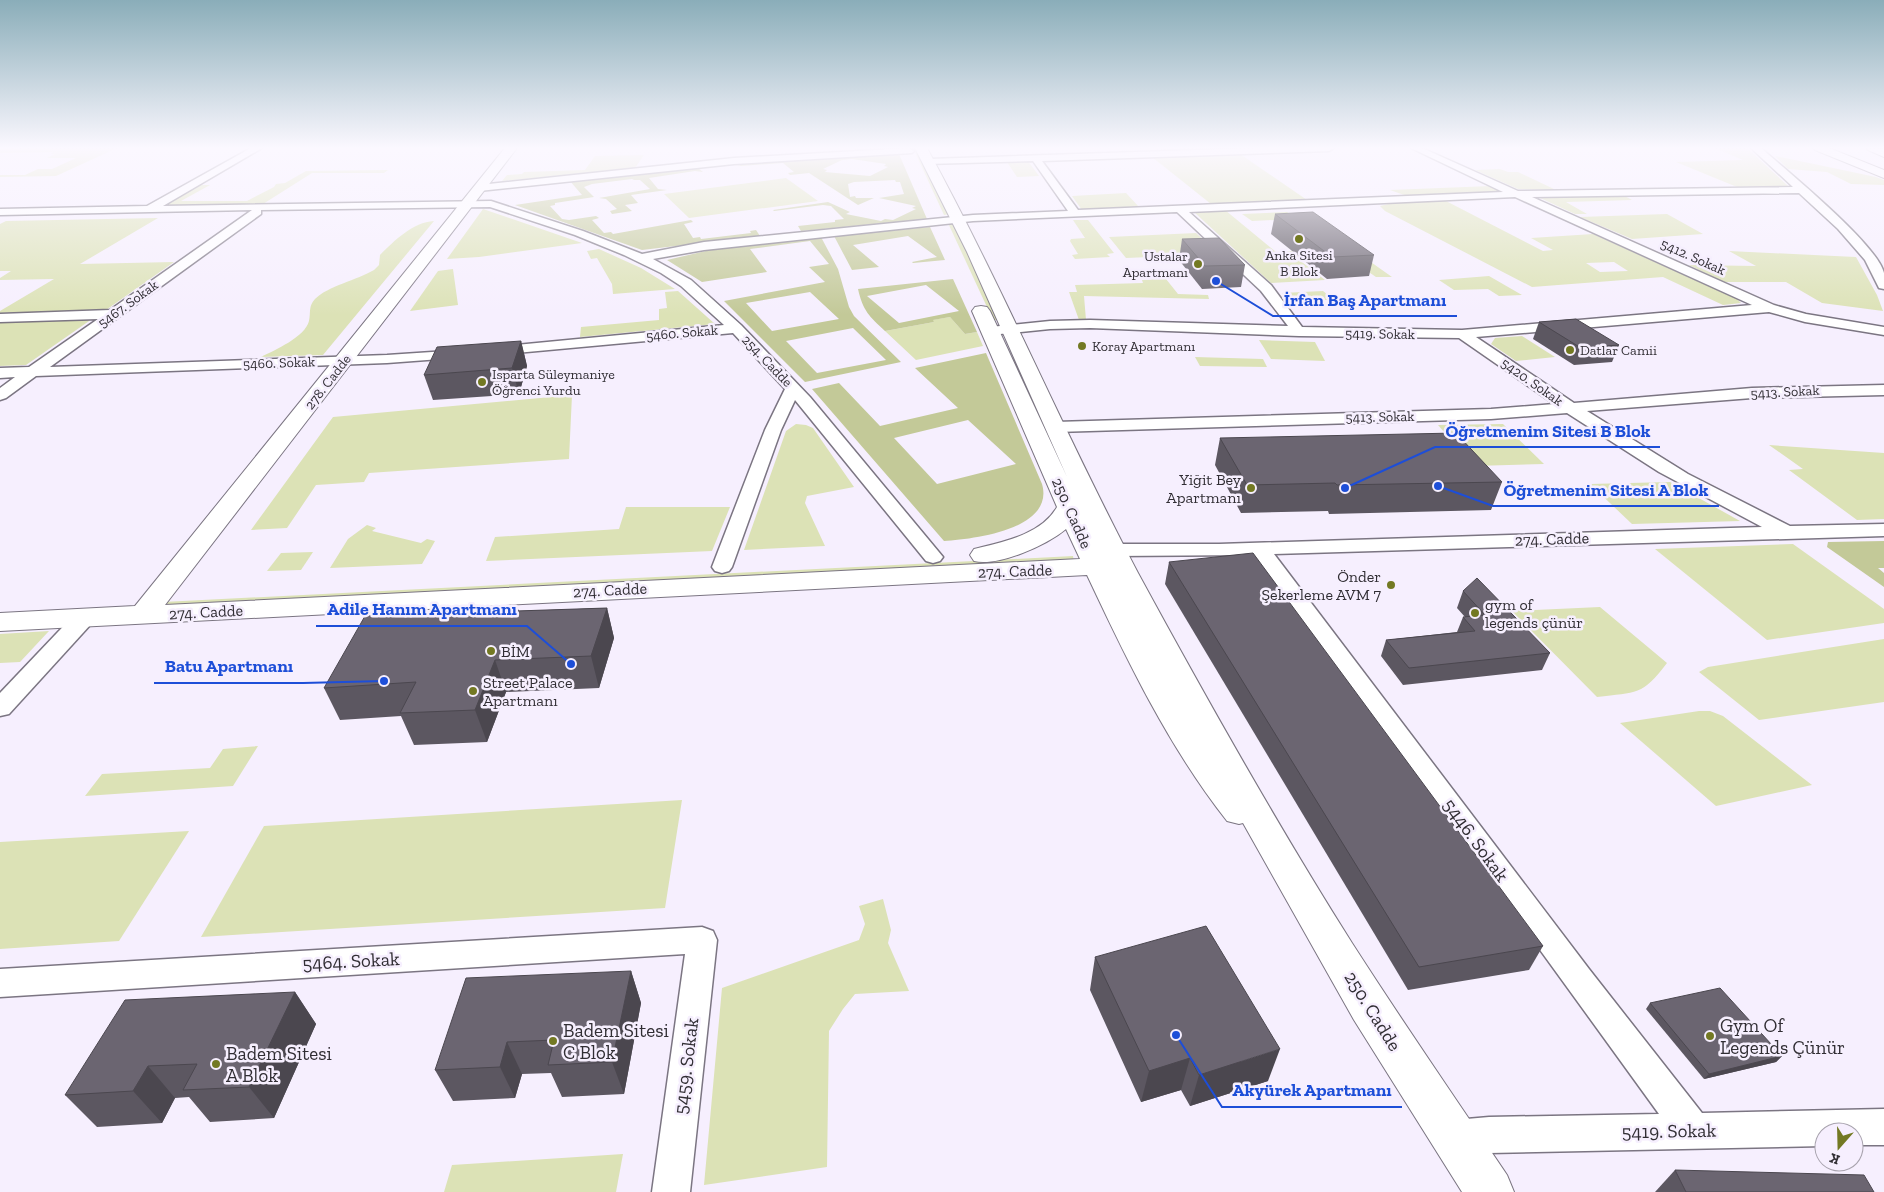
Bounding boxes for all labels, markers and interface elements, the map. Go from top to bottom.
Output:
marker: Anka Sitesi B Blok [1293,233,1305,245]
street label: 5412. Sokak [1658,235,1729,279]
place label: Anka Sitesi B Blok [1265,247,1333,280]
place label: Ustalar Apartmanı [1123,248,1188,281]
marker: Ustalar Apartmanı [1192,258,1204,270]
street label: 5467. Sokak [95,276,162,332]
callout: İrfan Baş Apartmanı [1273,283,1457,316]
text: İrfan Baş Apartmanı [1284,289,1447,311]
street label: 5460. Sokak [645,321,719,345]
street label: 5419. Sokak [1345,325,1416,343]
street label: 254. Cadde [738,331,796,391]
place label: Koray Apartmanı [1092,338,1195,355]
marker: Koray Apartmanı [1076,340,1088,352]
place label: Datlar Camii [1580,342,1657,359]
marker: Datlar Camii [1564,344,1576,356]
street label: 278. Cadde [301,351,355,413]
street label: 5460. Sokak [243,353,316,373]
street label: 5420. Sokak [1498,354,1567,410]
place label: Isparta Süleymaniye Öğrenci Yurdu [492,366,615,399]
marker: Isparta Süleymaniye Öğrenci Yurdu [476,376,488,388]
street label: 5413. Sokak [1750,382,1821,402]
street label: 5413. Sokak [1345,408,1415,426]
callout: Öğretmenim Sitesi B Blok [1435,414,1660,447]
text: Öğretmenim Sitesi B Blok [1445,420,1651,442]
place label: Yiğit Bey Apartmanı [1166,470,1242,507]
callout: Öğretmenim Sitesi A Blok [1493,473,1719,506]
street label: 250. Cadde [1048,475,1096,551]
text: Öğretmenim Sitesi A Blok [1503,479,1709,501]
marker: Yiğit Bey Apartmanı [1245,482,1257,494]
street label: 274. Cadde [1515,528,1589,550]
street label: 274. Cadde [978,560,1052,582]
place label: Önder Şekerleme AVM 7 [1262,567,1381,604]
street label: 274. Cadde [572,579,648,601]
marker: Önder Şekerleme AVM 7 [1385,579,1397,591]
callout: Adile Hanım Apartmanı [316,593,527,626]
place label: gym of legends çünür [1485,595,1583,632]
text: Adile Hanım Apartmanı [327,598,518,620]
street label: 274. Cadde [168,601,244,623]
marker: gym of legends çünür [1469,607,1481,619]
place label: BİM [501,642,530,661]
marker: BİM [485,645,497,657]
callout: Batu Apartmanı [154,650,303,683]
text: Batu Apartmanı [165,655,294,677]
place label: Street Palace Apartmanı [483,673,573,710]
marker: Street Palace Apartmanı [467,685,479,697]
street label: 5446. Sokak [1438,794,1514,886]
street label: 5464. Sokak [302,947,400,975]
street label: 250. Cadde [1339,967,1407,1055]
place label: Gym Of Legends Çünür [1720,1014,1845,1059]
street label: 5459. Sokak [669,1016,703,1116]
place label: Badem Sitesi C Blok [563,1019,669,1064]
marker: Gym Of Legends Çünür [1704,1030,1716,1042]
marker: Badem Sitesi C Blok [547,1035,559,1047]
place label: Badem Sitesi A Blok [226,1042,332,1087]
marker: Badem Sitesi A Blok [210,1058,222,1070]
callout: Akyürek Apartmanı [1222,1074,1402,1107]
text: Akyürek Apartmanı [1232,1079,1392,1101]
street label: 5419. Sokak [1622,1119,1717,1143]
north arrow [1814,1122,1864,1172]
text: K [1827,1149,1842,1168]

